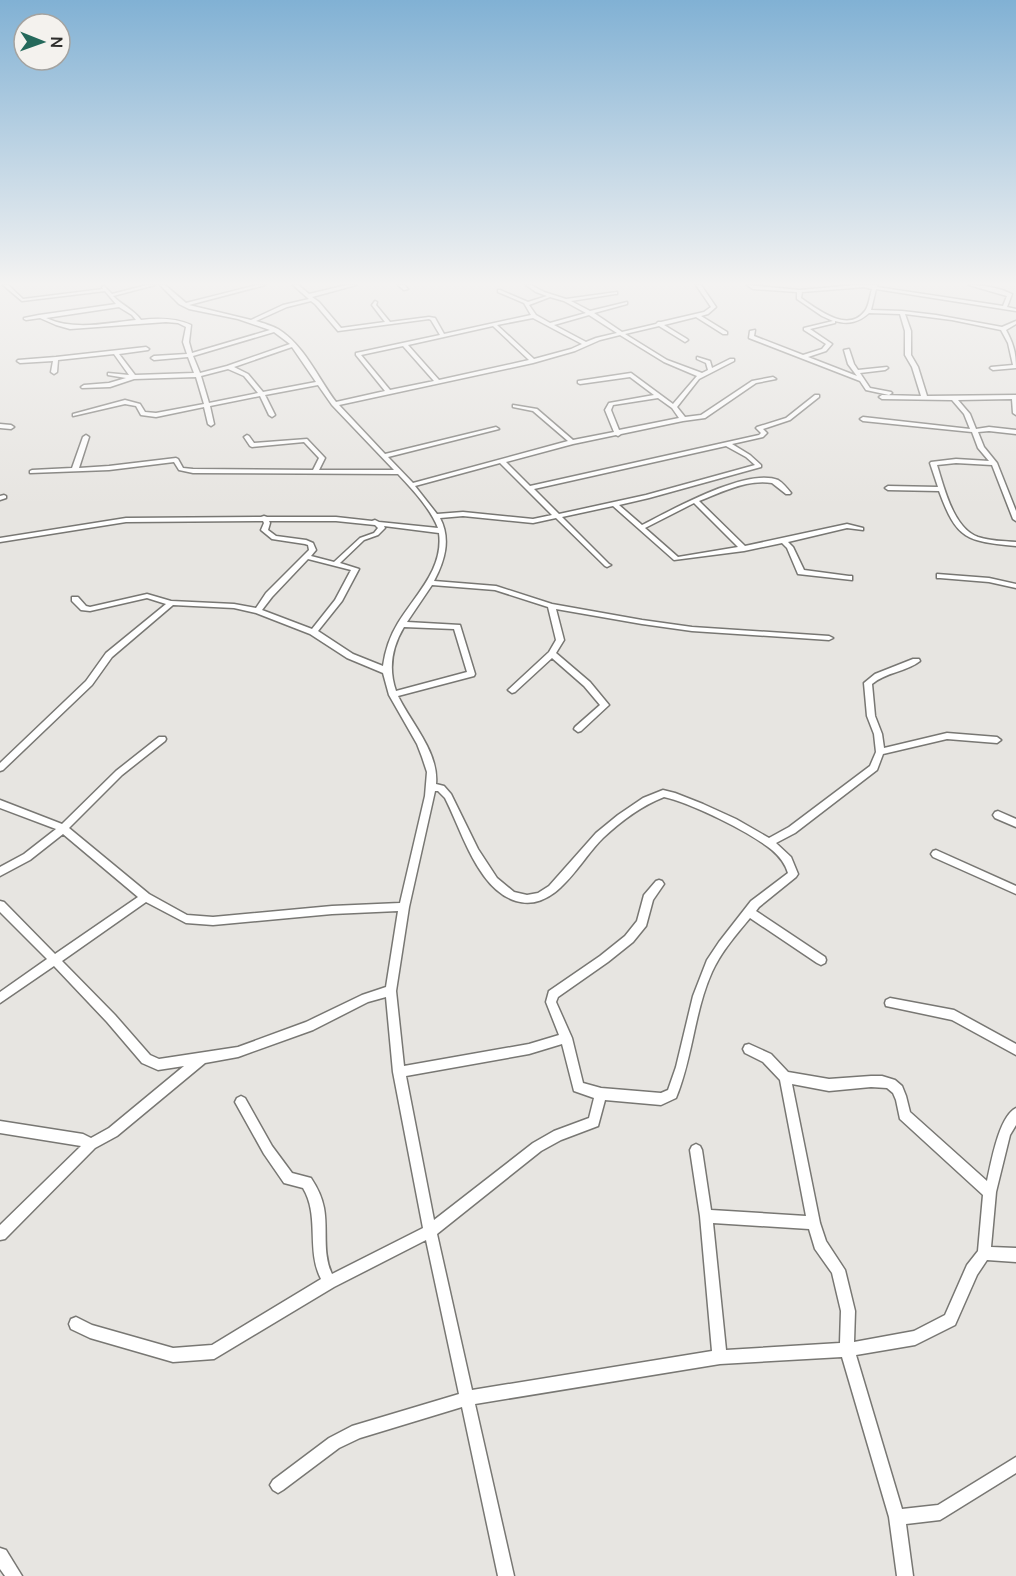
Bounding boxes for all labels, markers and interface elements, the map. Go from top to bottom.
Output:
north arrow [12,12,72,72]
text: N [46,36,68,48]

